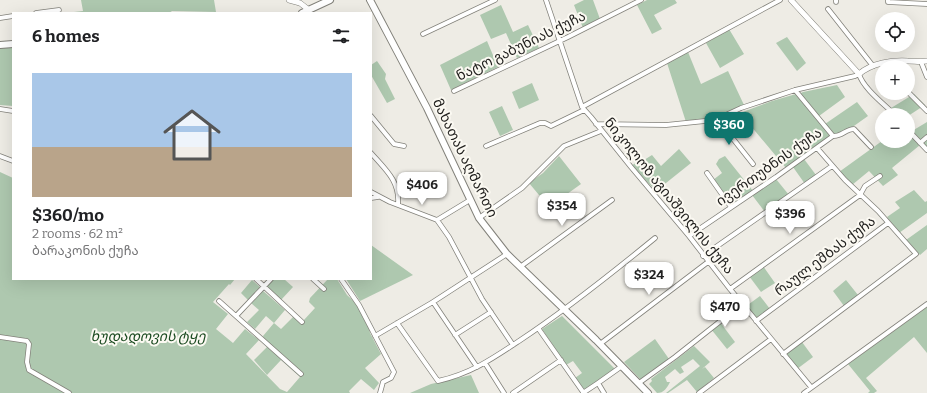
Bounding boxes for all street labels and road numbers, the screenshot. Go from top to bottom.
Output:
street label: ნატო გაბუნიას ქუჩა [454,7,588,85]
street label: მახათას აღმართი [429,96,501,220]
street label: ნიკოლოზ აგიაშვილის ქუჩა [601,114,737,278]
street label: ივერთუბნის ქუჩა [713,124,825,210]
street label: რაულ ეშბას ქუჩა [771,213,879,299]

